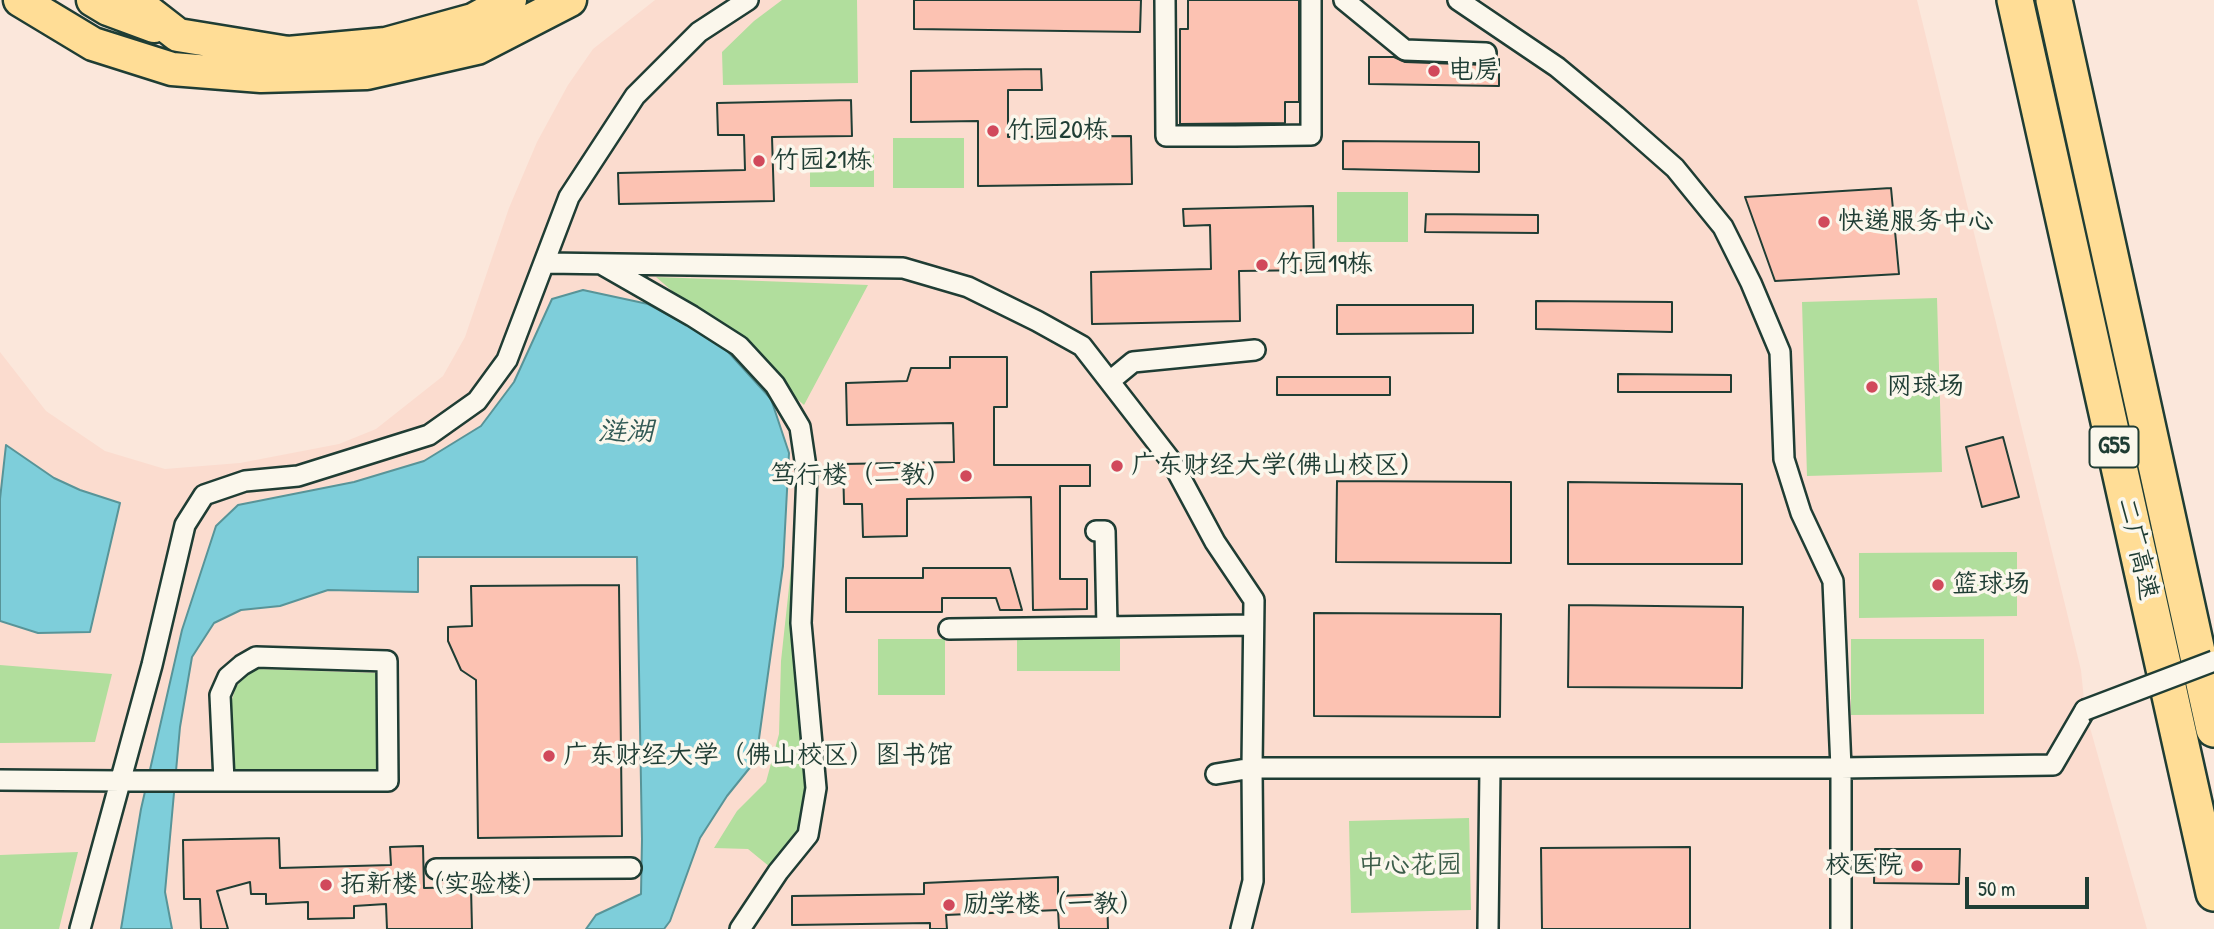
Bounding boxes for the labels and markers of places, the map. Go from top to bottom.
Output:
place label: 电房 [1448,55,1500,87]
marker: 电房 [1426,63,1442,79]
place label: 竹园20栋 [1007,115,1109,147]
marker: 竹园20栋 [985,123,1001,139]
place label: 竹园21栋 [773,145,873,177]
marker: 竹园21栋 [751,153,767,169]
place label: 快递服务中心 [1838,206,1994,238]
marker: 快递服务中心 [1816,214,1832,230]
place label: 竹园19栋 [1276,249,1373,281]
marker: 竹园19栋 [1254,257,1270,273]
place label: 网球场 [1886,371,1964,403]
marker: 网球场 [1864,379,1880,395]
place label: 广东财经大学(佛山校区) [1131,450,1409,482]
marker: 广东财经大学(佛山校区) [1109,458,1125,474]
place label: 笃行楼（二教） [770,460,952,492]
marker: 笃行楼（二教） [958,468,974,484]
place label: 篮球场 [1952,569,2030,601]
marker: 篮球场 [1930,577,1946,593]
place label: 广东财经大学（佛山校区）图书馆 [563,740,953,772]
marker: 广东财经大学（佛山校区）图书馆 [541,748,557,764]
place label: 校医院 [1825,850,1903,882]
marker: 校医院 [1909,858,1925,874]
place label: 拓新楼（实验楼） [340,869,548,901]
marker: 拓新楼（实验楼） [318,877,334,893]
place label: 励学楼（一教） [963,889,1145,921]
marker: 励学楼（一教） [941,897,957,913]

